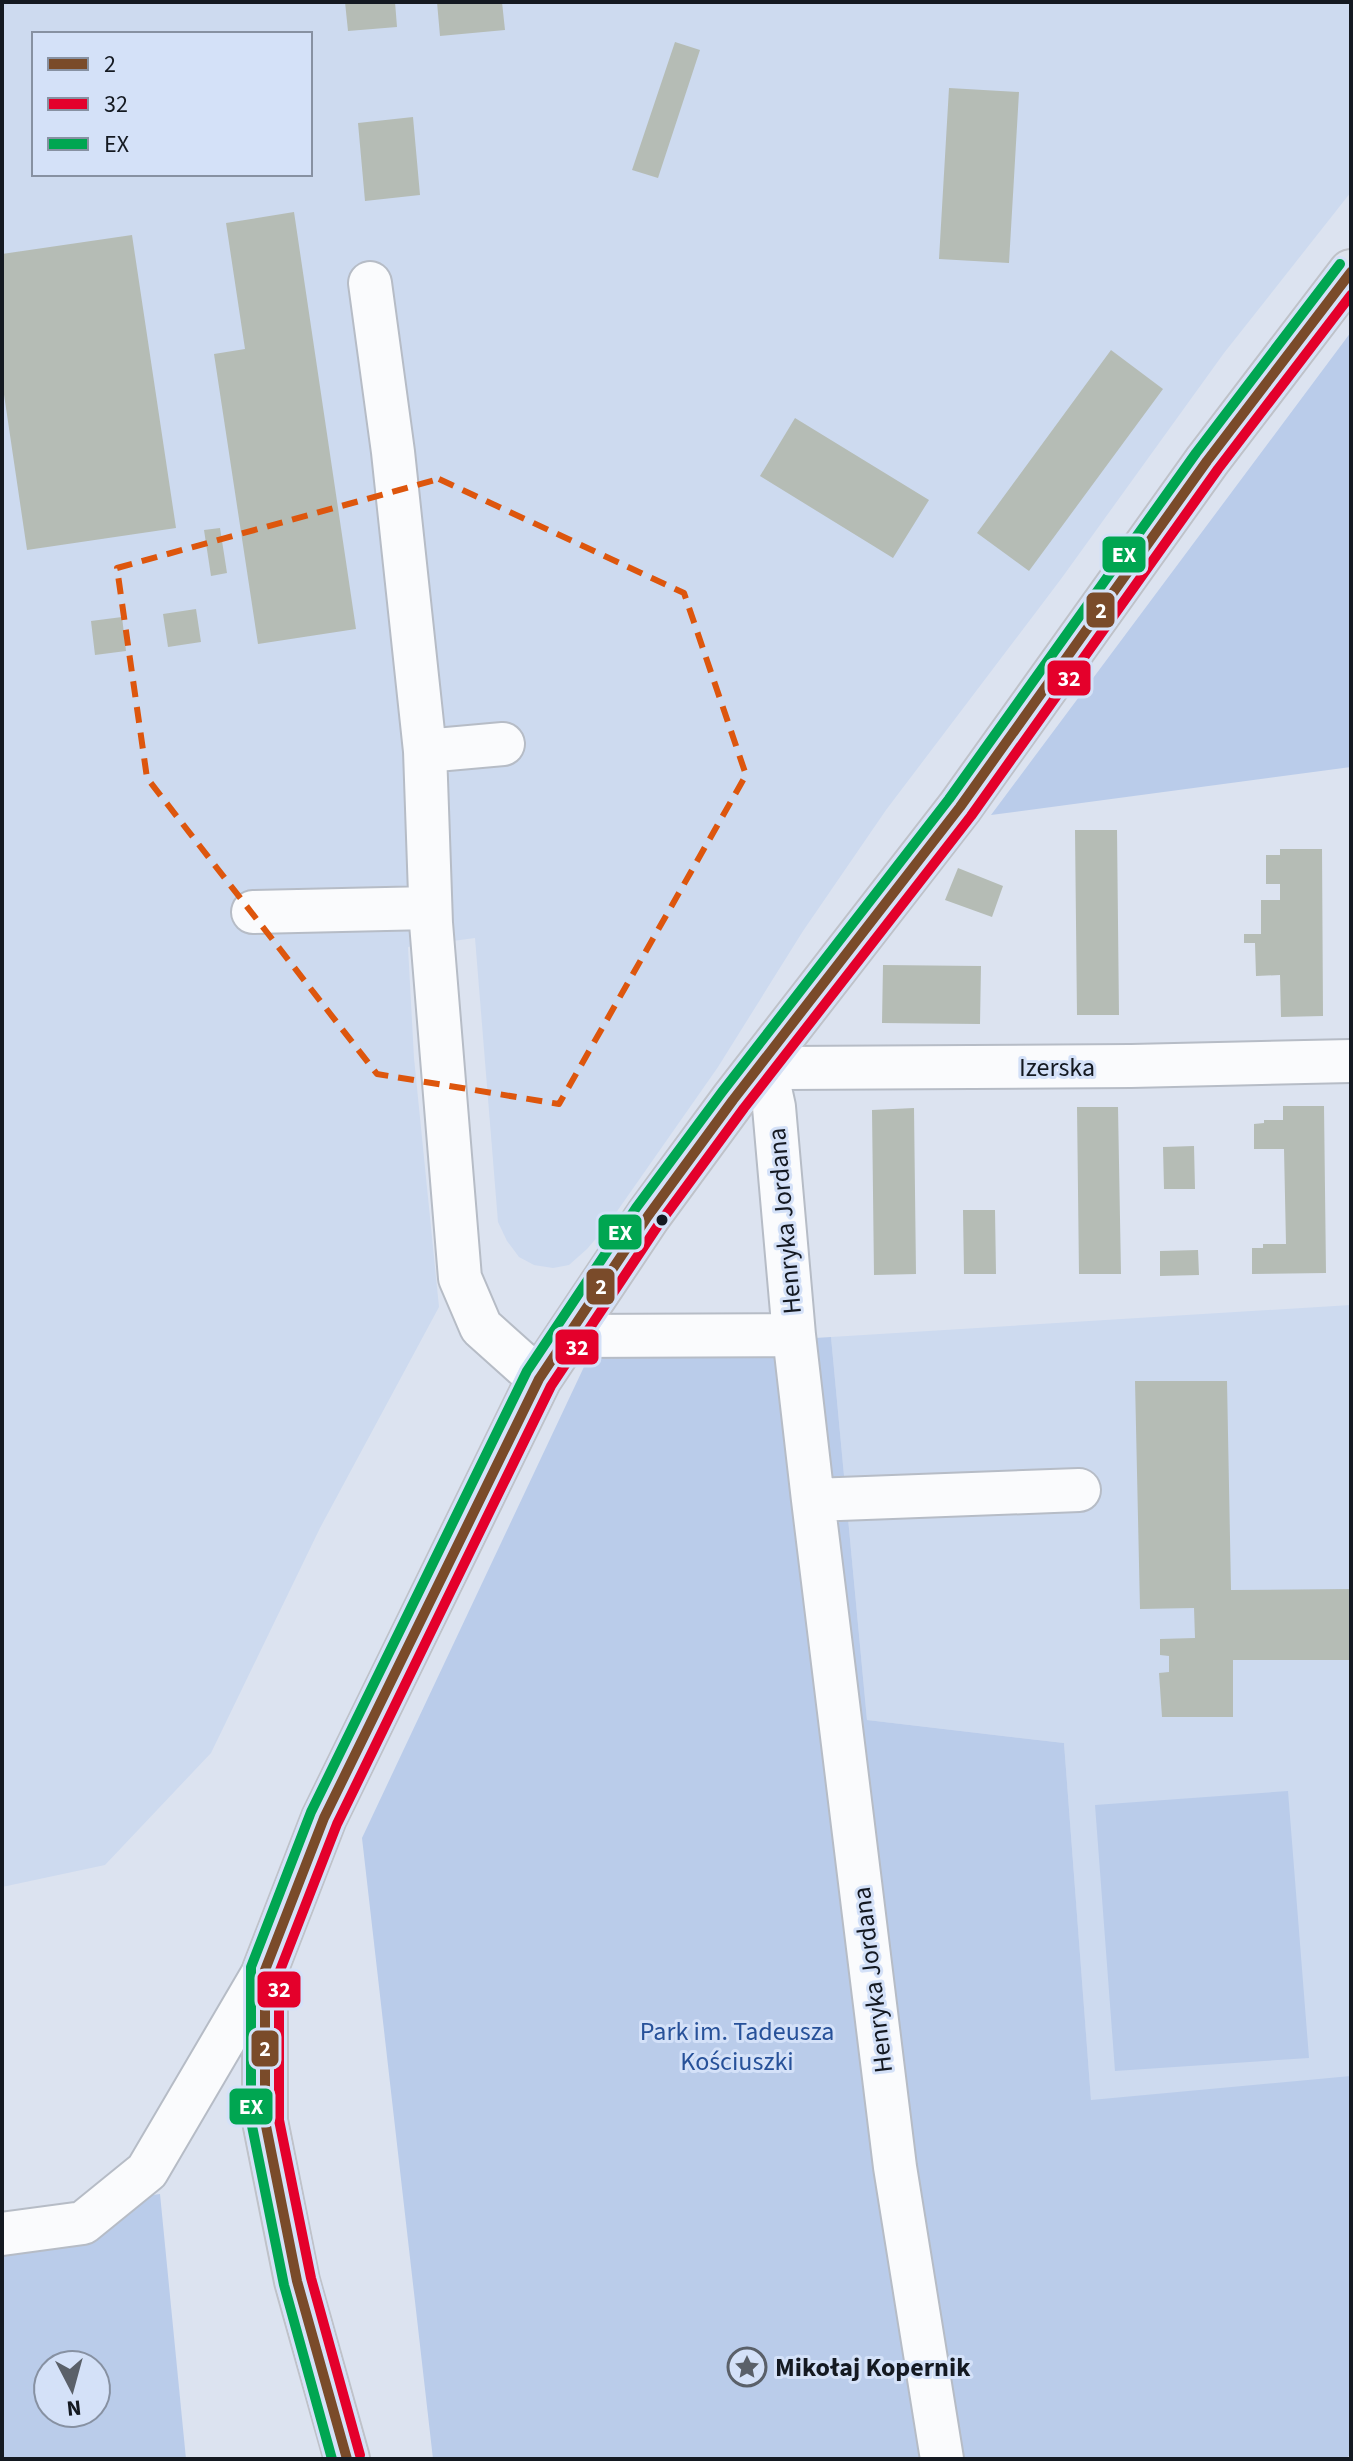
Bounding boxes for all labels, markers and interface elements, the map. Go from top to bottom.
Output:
legend [32,32,312,176]
text: 2 [104,47,116,82]
text: 32 [104,87,128,122]
text: EX [104,127,129,162]
line badge: EX [1101,535,1147,574]
text: EX [1112,539,1137,571]
line badge: 2 [1085,591,1116,629]
text: 2 [1095,595,1107,627]
line badge: 32 [1046,659,1092,697]
text: 32 [1057,663,1081,695]
street label: Izerska [1019,1049,1095,1086]
street label: Henryka Jordana [758,1126,811,1316]
unlabelled marker [654,1212,670,1228]
line badge: EX [597,1213,643,1251]
text: EX [608,1217,633,1249]
line badge: 2 [585,1267,616,1306]
text: 2 [595,1271,607,1303]
line badge: 32 [554,1328,600,1366]
text: 32 [565,1332,589,1364]
street label: Henryka Jordana [843,1885,902,2075]
line badge: 32 [256,1970,302,2009]
text: 32 [267,1974,291,2006]
park label: Park im. Tadeusza Kościuszki [640,2013,834,2080]
line badge: 2 [250,2029,280,2068]
text: 2 [259,2033,271,2065]
line badge: EX [228,2087,274,2126]
text: EX [239,2091,264,2123]
place icon: Mikołaj Kopernik [726,2346,768,2388]
north arrow [32,2349,112,2429]
place label: Mikołaj Kopernik [775,2349,971,2386]
text: N [65,2391,83,2425]

